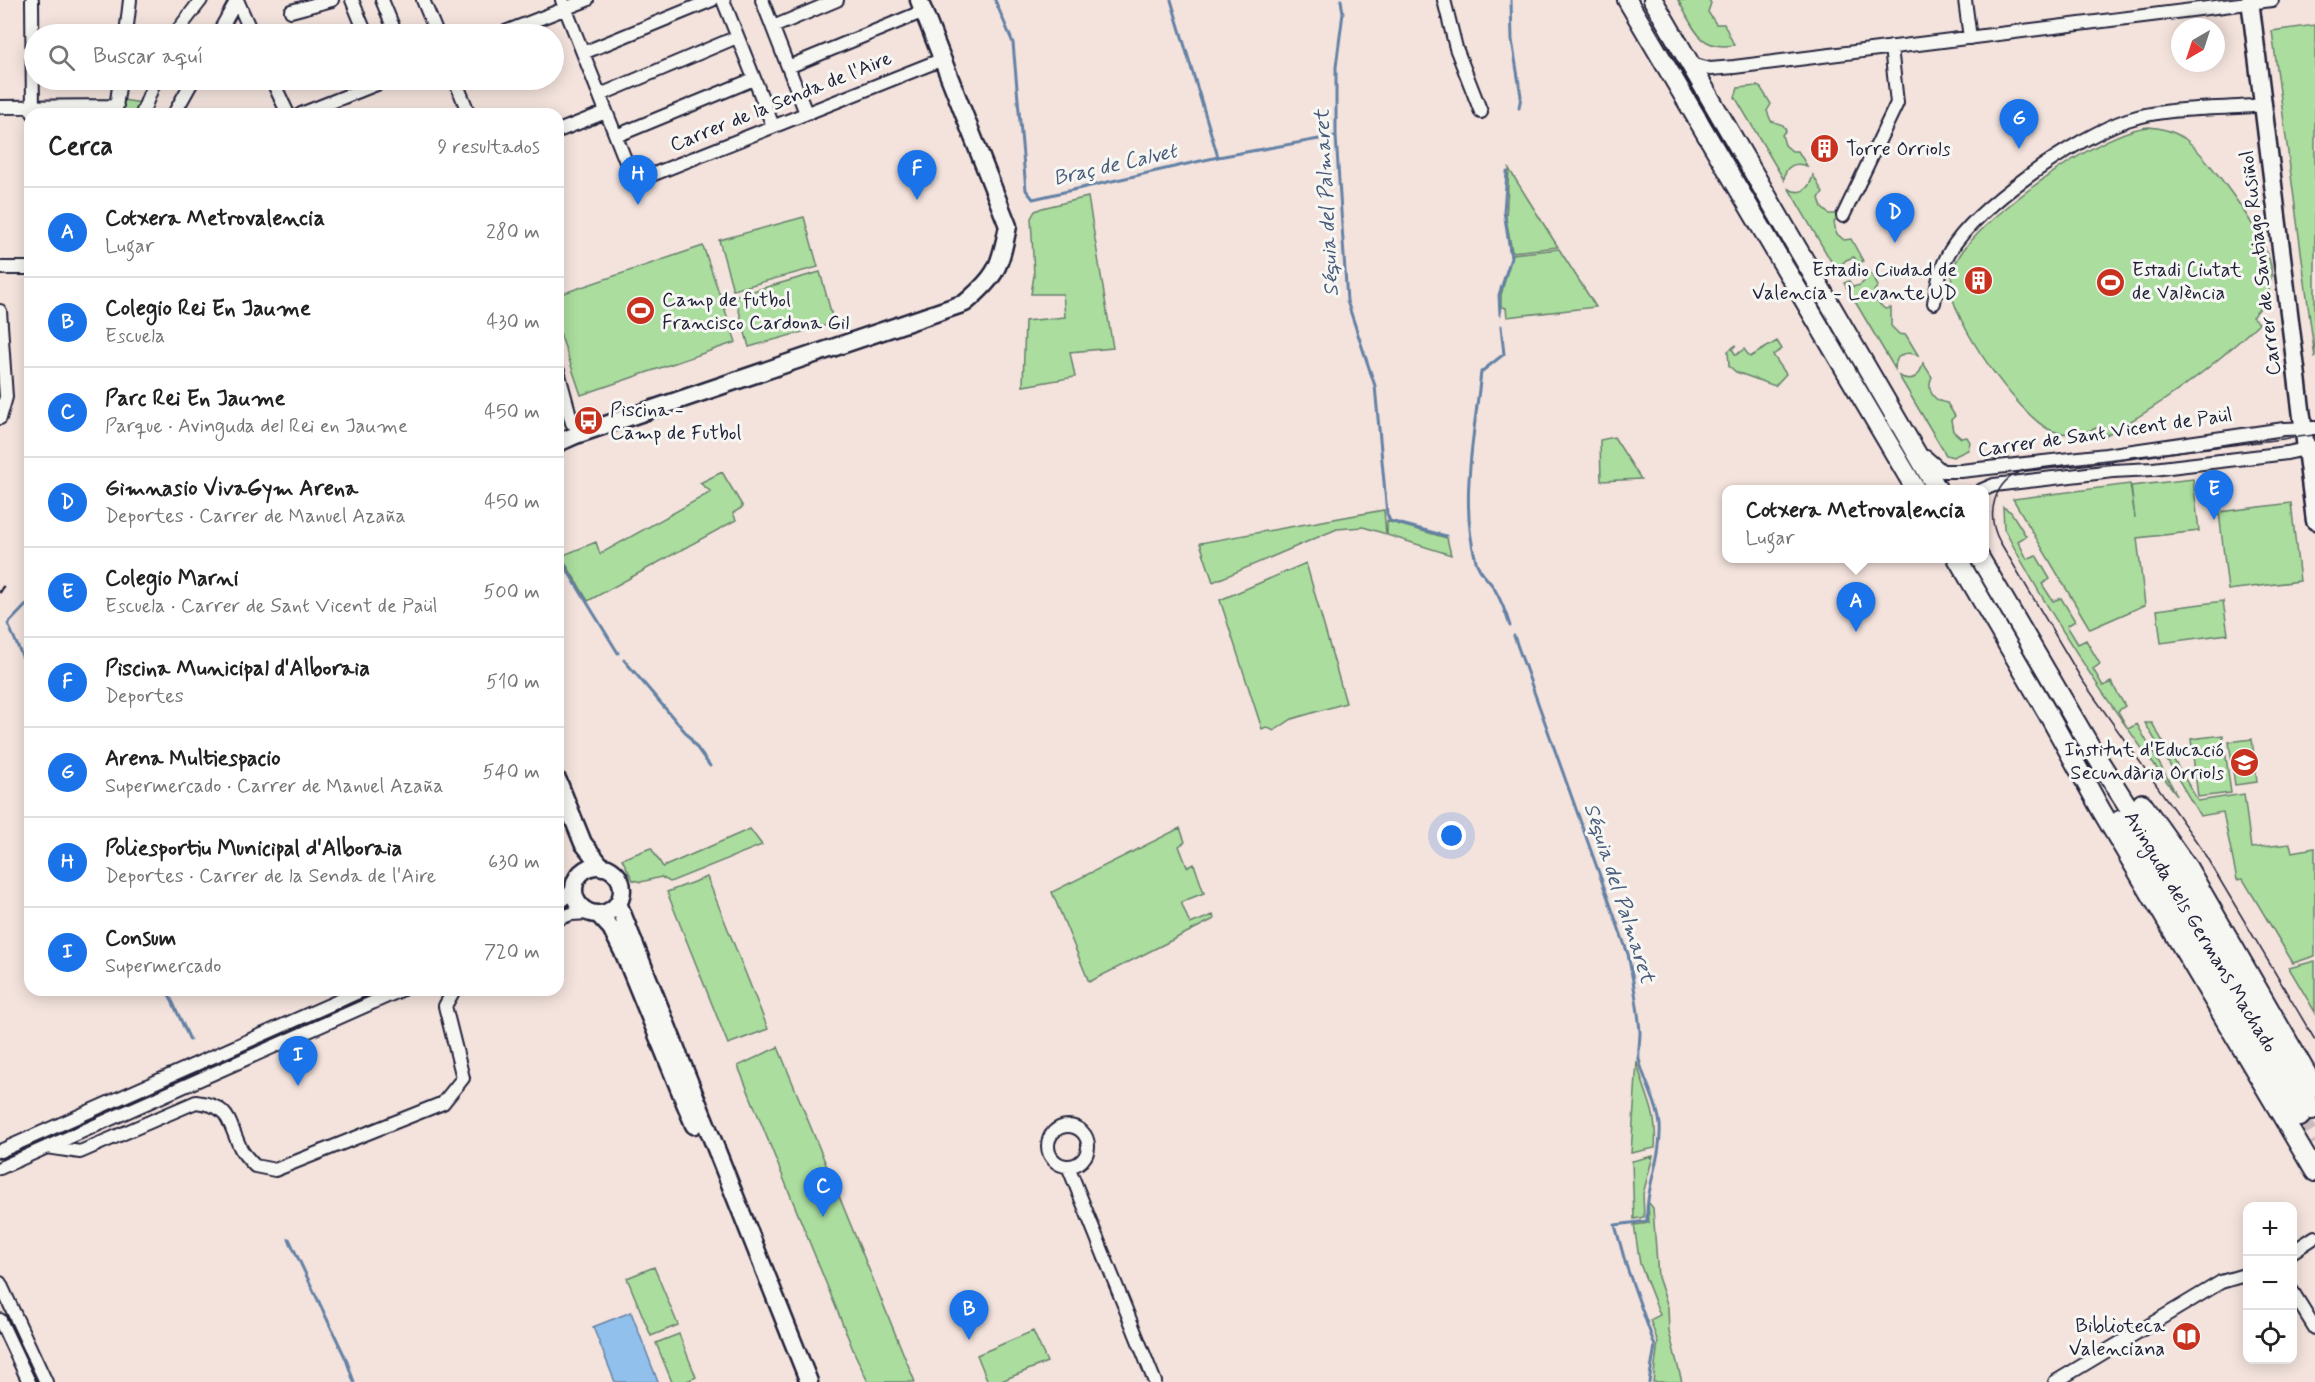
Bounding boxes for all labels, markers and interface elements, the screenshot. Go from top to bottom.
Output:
north arrow [2171,18,2225,72]
search box [24,24,564,90]
icon: search [45,41,78,74]
text: Buscar aquí [93,43,204,71]
street label: Carrer de la Senda de l'Aire [666,45,896,159]
pin: G [2000,100,2038,149]
water label: Séquia del Palmaret [1308,107,1346,297]
text: Cerca [48,130,113,164]
building icon: Torre Orriols [1809,133,1841,165]
text: 9 resultados [437,134,540,161]
place label: Torre Orriols [1846,136,1951,163]
water label: Braç de Calvet [1050,137,1182,193]
street label: Carrer de Santiago Rusiñol [2234,149,2288,377]
pin: F [898,150,936,200]
pin: H [618,156,658,205]
pin: D [1876,194,1914,243]
text: Cotxera Metrovalencia [105,205,325,233]
text: A [61,219,74,246]
text: 280 m [486,219,540,246]
text: Lugar [105,233,154,260]
place label: Estadio Ciudad de Valencia - Levante UD [1752,257,1957,307]
place label: Estadi Ciutat de València [2132,257,2242,307]
building icon: Estadio Ciudad de Valencia - Levante UD [1962,265,1994,297]
sports icon: Estadi Ciutat de València [2095,266,2127,298]
place label: Camp de futbol Francisco Cardona Gil [662,287,849,337]
text: Colegio Rei En Jaume [105,295,311,323]
sports icon: Camp de futbol Francisco Cardona Gil [625,295,657,327]
text: B [61,309,74,336]
text: 430 m [487,309,540,336]
text: Escuela [105,323,165,350]
text: Parc Rei En Jaume [105,385,285,413]
place label: Piscina - Camp de Futbol [610,397,741,447]
text: C [60,399,75,426]
text: 450 m [484,399,540,426]
street label: Carrer de Sant Vicent de Paül [1976,402,2234,464]
bus stop icon: Piscina - Camp de Futbol [573,405,605,437]
text: Parque · Avinguda del Rei en Jaume [105,413,408,440]
pin: E [2194,470,2234,520]
text: Gimnasio VivaGym Arena [105,475,358,503]
popup [1722,485,1989,563]
text: D [61,489,74,516]
text: 450 m [484,489,540,516]
text: Cotxera Metrovalencia [1745,497,1966,525]
text: Deportes · Carrer de Manuel Azaña [105,503,406,530]
text: Lugar [1745,525,1795,552]
text: Colegio Marni [105,565,239,593]
text: E [62,579,73,606]
text: 500 m [483,579,540,606]
pin: A [1836,582,1876,632]
text: Escuela · Carrer de Sant Vicent de Paül [105,593,437,620]
text: Piscina Municipal d'Alboraia [105,655,370,683]
text: F [62,669,73,696]
text: 510 m [486,669,540,696]
text: Deportes [105,683,184,710]
place label: Institut d'Educació Secundària Orriols [2064,737,2224,787]
text: Arena Multiespacio [105,745,281,773]
school or university icon: Institut d'Educació Secundària Orriols [2229,746,2261,778]
text: G [61,759,74,786]
text: 540 m [483,759,540,786]
text: Supermercado · Carrer de Manuel Azaña [105,773,444,800]
water label: Séquia del Palmaret [1577,800,1662,988]
street label: Avinguda dels Germans Machado [2116,806,2283,1058]
your location [1437,821,1466,850]
text: Poliesportiu Municipal d'Alboraia [105,835,402,863]
text: H [61,849,74,876]
text: 630 m [488,849,540,876]
text: Deportes · Carrer de la Senda de l'Aire [105,863,436,890]
text: Consum [105,925,176,953]
text: I [62,939,73,966]
text: 720 m [484,939,540,966]
text: Supermercado [105,953,221,980]
pin: I [278,1036,318,1086]
pin: C [804,1168,842,1217]
map controls [2243,1202,2297,1364]
button: + [2243,1202,2297,1256]
button: − [2243,1256,2297,1310]
pin: B [950,1290,988,1340]
button: locate [2243,1310,2297,1364]
place label: Biblioteca Valenciana [2069,1313,2166,1363]
library icon: Biblioteca Valenciana [2170,1321,2202,1353]

